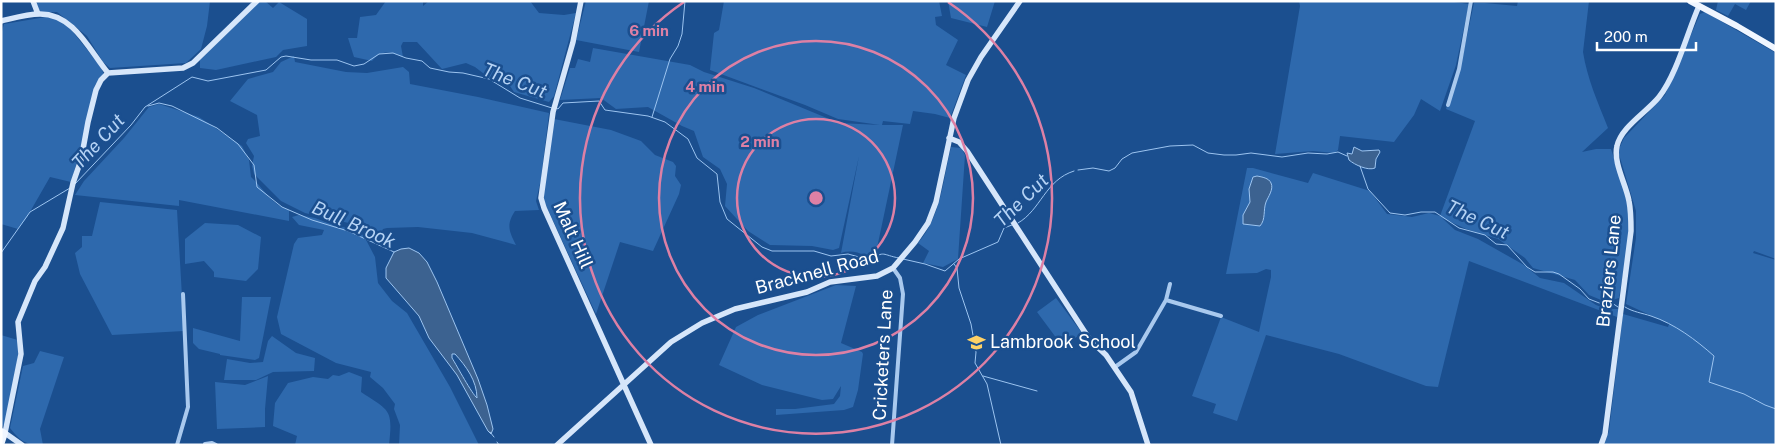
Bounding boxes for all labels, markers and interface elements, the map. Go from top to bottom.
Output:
scale bar [1597,20,1696,52]
text: 6 min [629,22,669,39]
text: 200 m [1604,28,1648,45]
water label: The Cut [480,58,550,102]
text: 4 min [685,78,725,95]
water label: The Cut [67,109,129,173]
text: 2 min [740,133,780,150]
water label: The Cut [989,169,1053,231]
centre of rings [807,189,825,207]
water label: The Cut [1443,195,1513,243]
water label: Bull Brook [309,196,400,252]
street label: Malt Hill [549,198,597,271]
street label: Braziers Lane [1592,214,1625,328]
street label: Bracknell Road [753,245,881,298]
street label: Cricketers Lane [869,289,896,421]
place label: Lambrook School [990,331,1136,352]
school or university icon: Lambrook School [966,332,986,352]

